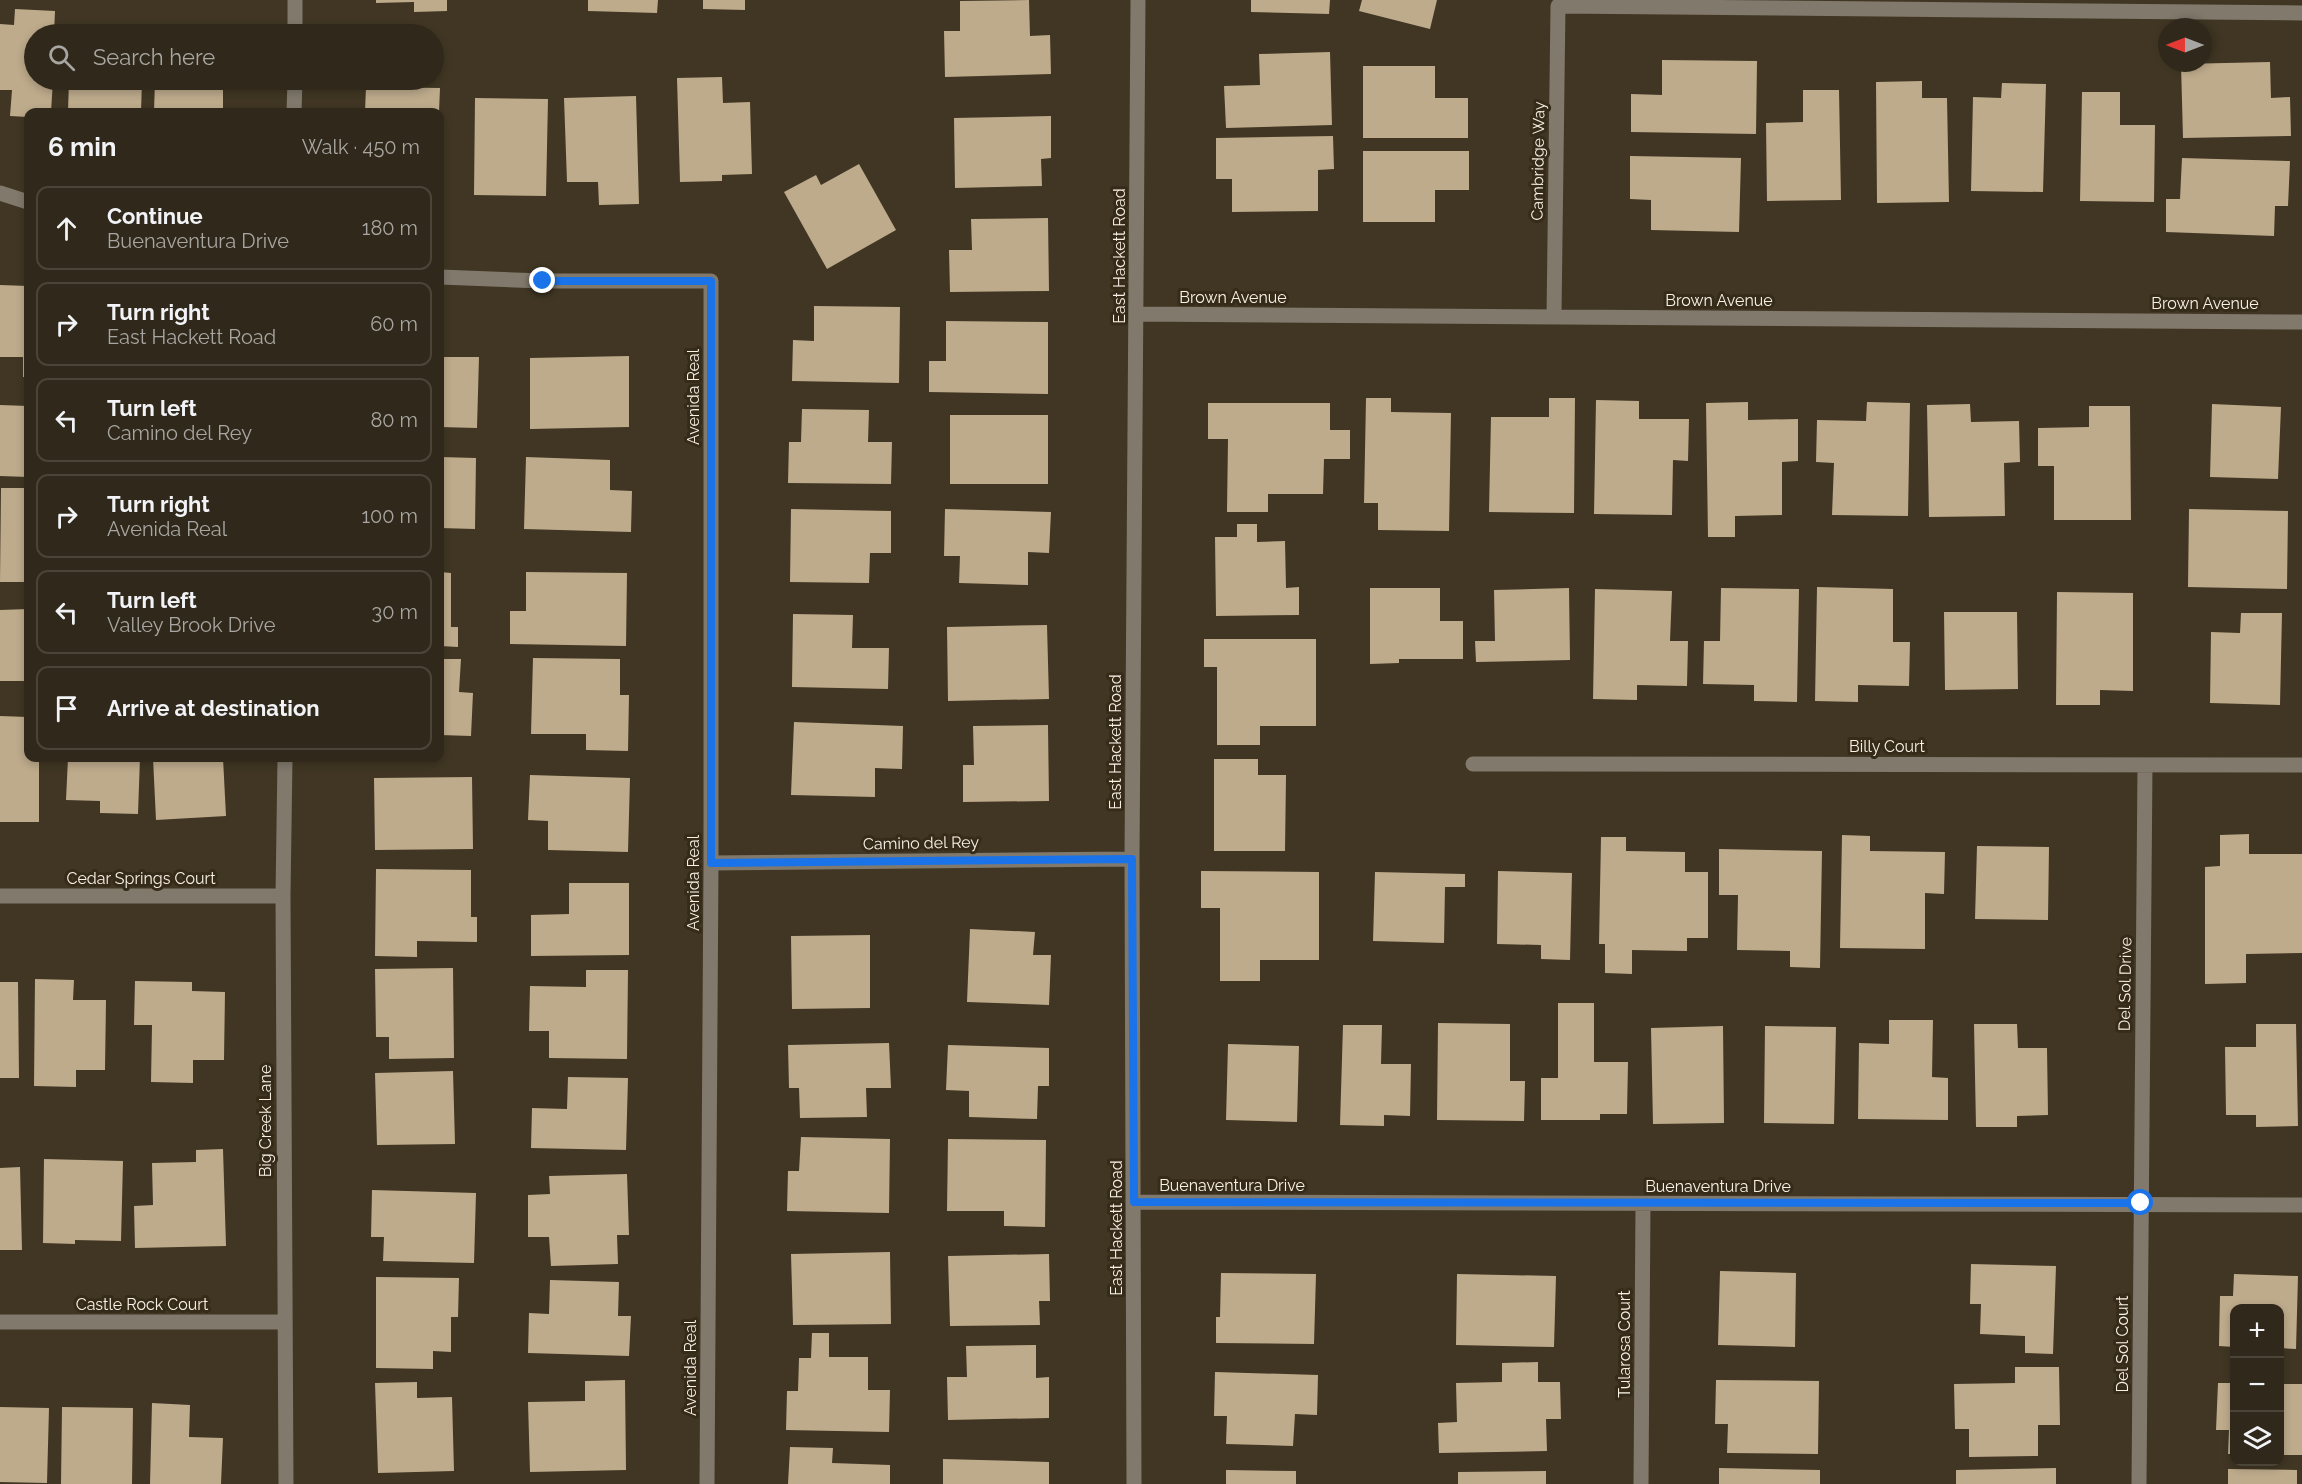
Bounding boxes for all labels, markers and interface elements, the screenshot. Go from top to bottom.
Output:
north arrow [2158,18,2212,72]
search box [24,24,444,90]
icon: search [45,41,78,74]
text: Search here [93,44,215,70]
street label: Cambridge Way [1527,101,1549,221]
text: 6 min [48,132,117,162]
text: Walk · 450 m [302,135,420,159]
street label: East Hackett Road [1110,188,1129,324]
text: Continue [107,203,203,229]
icon: ahead [50,212,83,245]
text: 180 m [362,216,418,240]
text: Buenaventura Drive [107,229,289,253]
route end [529,267,555,293]
street label: Brown Avenue [1179,288,1287,307]
street label: Brown Avenue [1665,291,1773,310]
street label: Brown Avenue [2151,294,2259,313]
text: Turn right [107,299,210,325]
icon: right [50,308,83,341]
text: 60 m [370,312,418,336]
text: East Hackett Road [107,325,276,349]
street label: Avenida Real [684,348,703,445]
text: Turn left [107,395,197,421]
icon: left [50,404,83,437]
text: 80 m [370,408,418,432]
text: Camino del Rey [107,421,252,445]
text: Turn right [107,491,210,517]
icon: right [50,500,83,533]
text: 100 m [361,504,418,528]
text: Avenida Real [107,517,227,541]
text: Turn left [107,587,197,613]
icon: left [50,596,83,629]
text: 30 m [372,600,418,624]
text: Valley Brook Drive [107,613,275,637]
street label: East Hackett Road [1106,674,1125,810]
icon: arrive [50,692,83,725]
text: Arrive at destination [107,695,320,721]
street label: Billy Court [1849,737,1926,756]
street label: Camino del Rey [863,832,980,854]
street label: Avenida Real [684,834,703,931]
street label: Cedar Springs Court [66,869,216,888]
street label: Del Sol Drive [2115,937,2135,1031]
street label: Big Creek Lane [256,1065,275,1177]
street label: East Hackett Road [1107,1160,1126,1296]
street label: Buenaventura Drive [1159,1176,1305,1195]
street label: Buenaventura Drive [1645,1177,1791,1196]
route start [2127,1189,2153,1215]
street label: Tularosa Court [1615,1290,1634,1398]
street label: Castle Rock Court [76,1295,209,1314]
street label: Del Sol Court [2113,1295,2132,1392]
map controls [2230,1304,2284,1466]
button: + [2230,1304,2284,1358]
street label: Avenida Real [681,1319,700,1416]
button: − [2230,1358,2284,1412]
button: layers [2230,1412,2284,1466]

